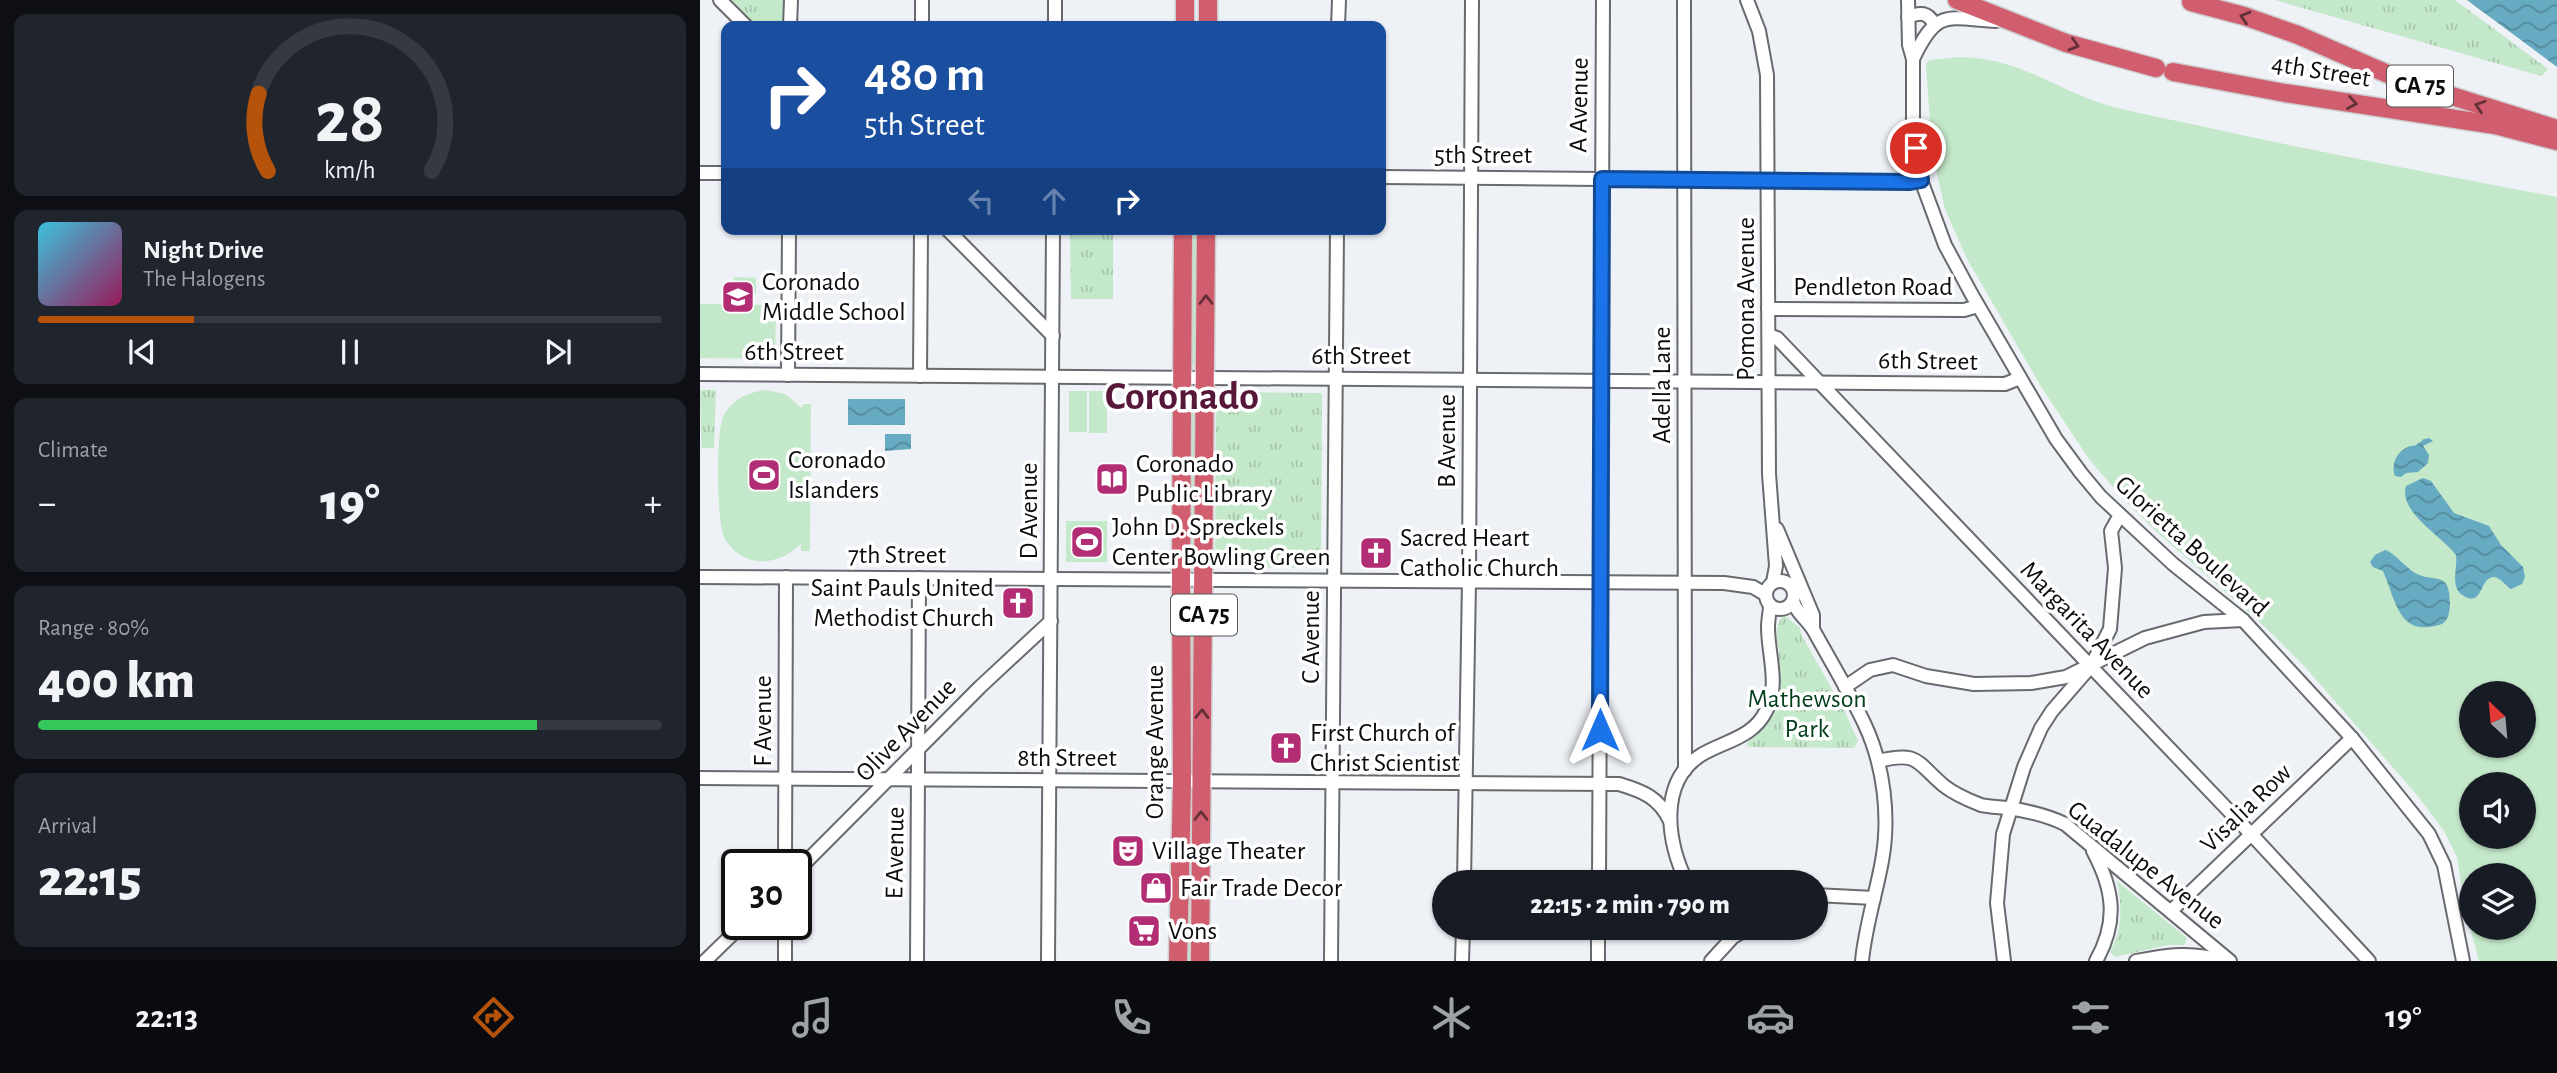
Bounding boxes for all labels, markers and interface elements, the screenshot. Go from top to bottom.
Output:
one-way arrow [2239,10,2251,25]
one-way arrow [2068,36,2080,51]
icon: right [749,49,840,140]
street label: 4th Street [2270,50,2372,92]
text: 480 m [864,51,985,100]
street label: A Avenue [1565,57,1593,153]
road number: CA 75 [2387,66,2453,106]
text: 28 [315,83,385,156]
one-way arrow [2346,95,2358,110]
one-way arrow [2474,100,2487,114]
text: 5th Street [864,109,985,141]
pin [1886,118,1946,178]
icon: arrive [1897,129,1935,167]
street label: 5th Street [1434,142,1532,168]
text: km/h [324,158,376,183]
icon: left [962,182,1000,220]
icon: ahead [1035,182,1073,220]
icon: right [1108,182,1146,220]
street label: Pomona Avenue [1733,217,1759,381]
text: Night Drive [143,237,264,263]
text: The Halogens [143,268,265,291]
place label: Coronado Middle School [762,269,906,325]
street label: Pendleton Road [1793,274,1953,300]
school or university icon: Coronado Middle School [719,278,757,316]
one-way arrow [1198,294,1214,305]
street label: Adella Lane [1649,326,1675,444]
icon: previous [123,333,161,371]
icon: pause [331,333,369,371]
icon: next [539,333,577,371]
street label: 6th Street [744,339,844,365]
street label: 6th Street [1311,343,1411,369]
street label: 6th Street [1878,347,1978,375]
district label: Coronado [1105,377,1259,417]
street label: B Avenue [1434,394,1460,488]
text: Climate [38,439,108,462]
place label: Coronado Islanders [788,447,886,503]
place label: Coronado Public Library [1136,451,1273,507]
sports icon: Coronado Islanders [745,456,783,494]
library icon: Coronado Public Library [1093,460,1131,498]
street label: D Avenue [1016,463,1042,559]
street label: Glorietta Boulevard [2110,471,2274,621]
text: 19° [320,477,380,529]
text: − [38,485,56,523]
text: + [644,485,662,523]
place label: John D. Spreckels Center Bowling Green [1112,514,1331,570]
sports icon: John D. Spreckels Center Bowling Green [1068,523,1106,561]
place label: Sacred Heart Catholic Church [1400,525,1559,581]
church icon: Sacred Heart Catholic Church [1357,534,1395,572]
street label: 7th Street [848,542,946,568]
street label: Margarita Avenue [2015,556,2159,704]
place label: Saint Pauls United Methodist Church [811,575,994,631]
church icon: Saint Pauls United Methodist Church [999,584,1037,622]
street label: C Avenue [1298,590,1324,684]
road number: CA 75 [1171,594,1237,636]
text: Range · 80% [38,617,149,640]
text: 400 km [38,655,195,707]
street label: Orange Avenue [1142,665,1168,819]
street label: Olive Avenue [851,674,961,786]
street label: F Avenue [750,675,776,767]
north arrow [2459,681,2536,758]
map controls [2459,681,2536,940]
park label: Mathewson Park [1747,686,1867,742]
position arrow [1563,693,1637,767]
one-way arrow [1194,708,1210,718]
place label: First Church of Christ Scientist [1310,720,1460,776]
church icon: First Church of Christ Scientist [1267,729,1305,767]
street label: 8th Street [1017,745,1117,771]
street label: Visalia Row [2196,758,2297,857]
button: sound [2459,772,2536,849]
street label: Guadalupe Avenue [2063,796,2229,934]
street label: E Avenue [881,806,909,900]
one-way arrow [1193,810,1209,820]
text: Arrival [38,815,97,838]
theatre icon: Village Theater [1109,832,1147,870]
place label: Village Theater [1152,838,1306,864]
speed limit sign: 30 [721,849,812,940]
text: 22:15 [38,853,142,905]
button: layers [2459,863,2536,940]
shop icon: Fair Trade Decor [1137,869,1175,907]
place label: Fair Trade Decor [1180,875,1343,901]
text: 22:15 · 2 min · 790 m [1530,892,1730,918]
supermarket icon: Vons [1125,912,1163,950]
place label: Vons [1168,918,1217,944]
icon: directions [469,993,518,1042]
icon: music [788,993,837,1042]
icon: phone [1107,993,1156,1042]
icon: climate [1427,993,1476,1042]
icon: car [1746,993,1795,1042]
icon: filters [2066,993,2115,1042]
text: 22:13 [135,1001,198,1033]
text: 19° [2385,1001,2422,1033]

